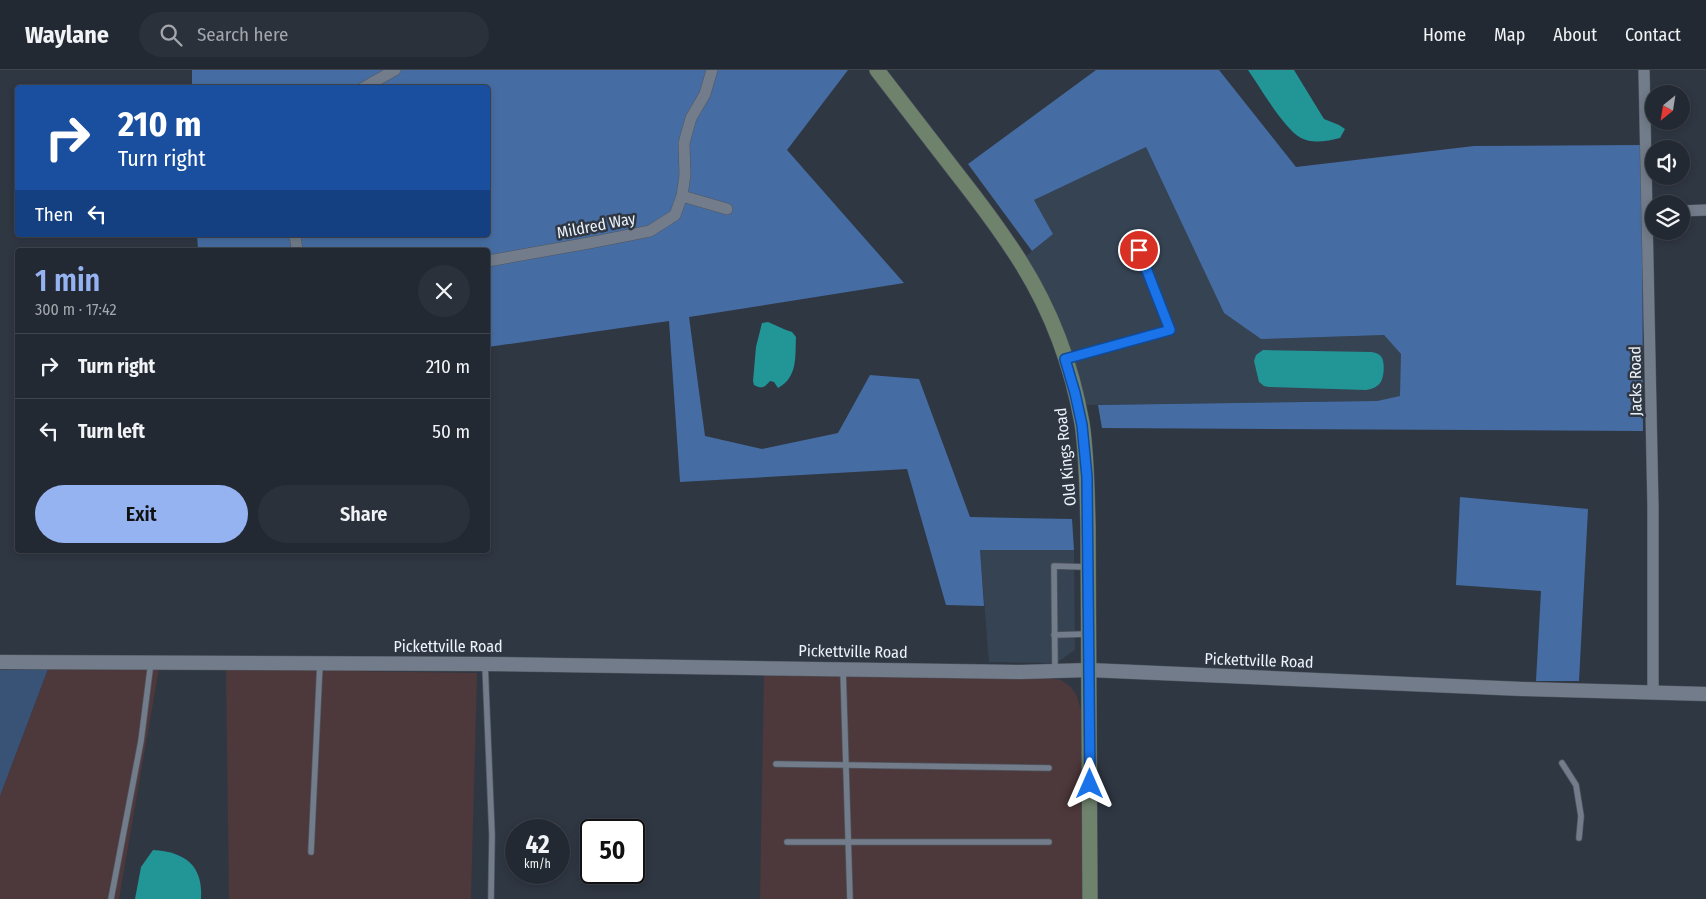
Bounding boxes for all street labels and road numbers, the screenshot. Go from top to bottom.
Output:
street label: Mildred Way [555,208,638,242]
street label: Jacks Road [1625,346,1646,416]
street label: Old Kings Road [1051,407,1080,507]
street label: Pickettville Road [393,637,503,656]
street label: Pickettville Road [798,641,908,662]
street label: Pickettville Road [1204,649,1314,672]

